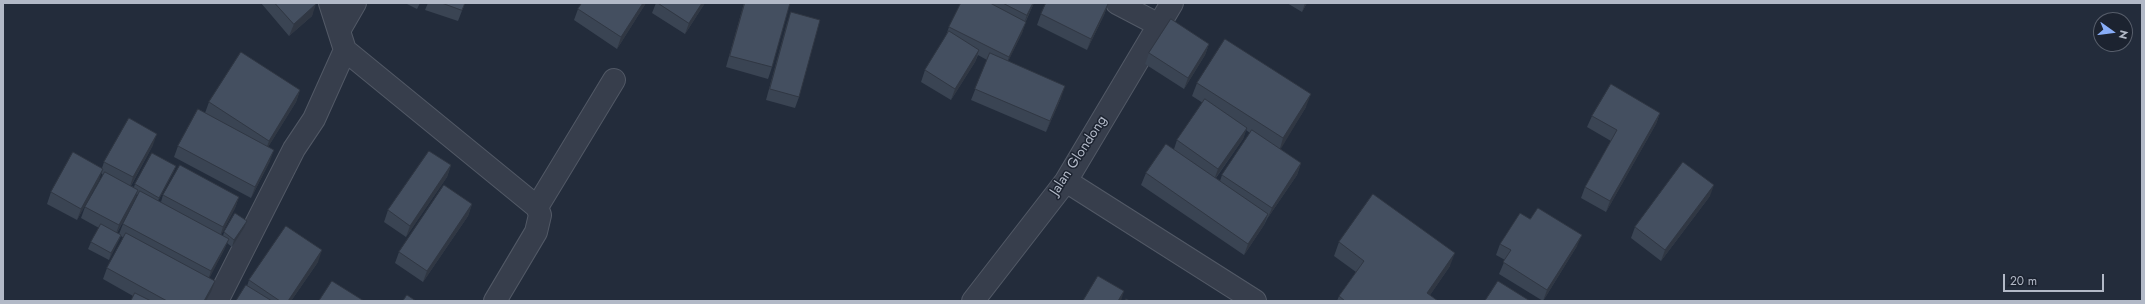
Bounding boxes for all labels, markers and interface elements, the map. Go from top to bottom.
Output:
north arrow [2093,12,2133,52]
text: N [2115,28,2132,41]
street label: Jalan Glondong [1047,113,1111,199]
scale bar [2005,266,2106,292]
text: 20 m [2010,272,2037,290]

